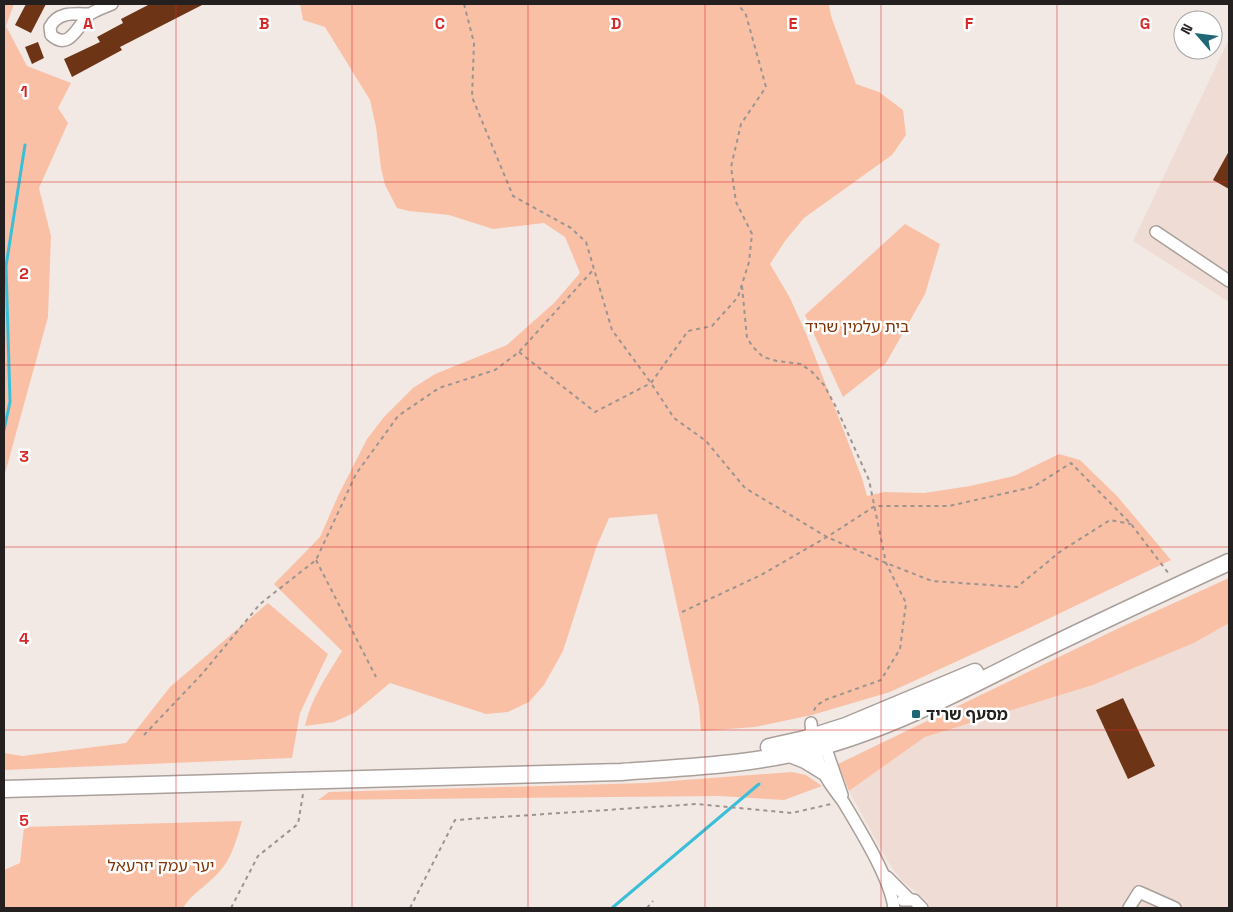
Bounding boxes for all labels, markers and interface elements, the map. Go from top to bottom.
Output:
north arrow [1173,10,1223,60]
text: A [83,13,93,34]
text: B [259,13,269,34]
text: C [435,13,445,34]
text: D [611,13,621,34]
text: E [789,13,798,34]
text: F [965,13,974,34]
text: G [1140,13,1150,34]
text: N [1176,21,1197,37]
text: 1 [20,81,28,102]
text: 2 [19,263,29,284]
park label: בית עלמין שריד [805,316,909,337]
text: 3 [19,446,29,467]
text: 4 [19,628,29,649]
place label: מסעף שריד [926,704,1008,725]
marker: מסעף שריד [910,708,922,720]
text: 5 [19,810,29,831]
park label: יער עמק יזרעאל [107,855,215,876]

